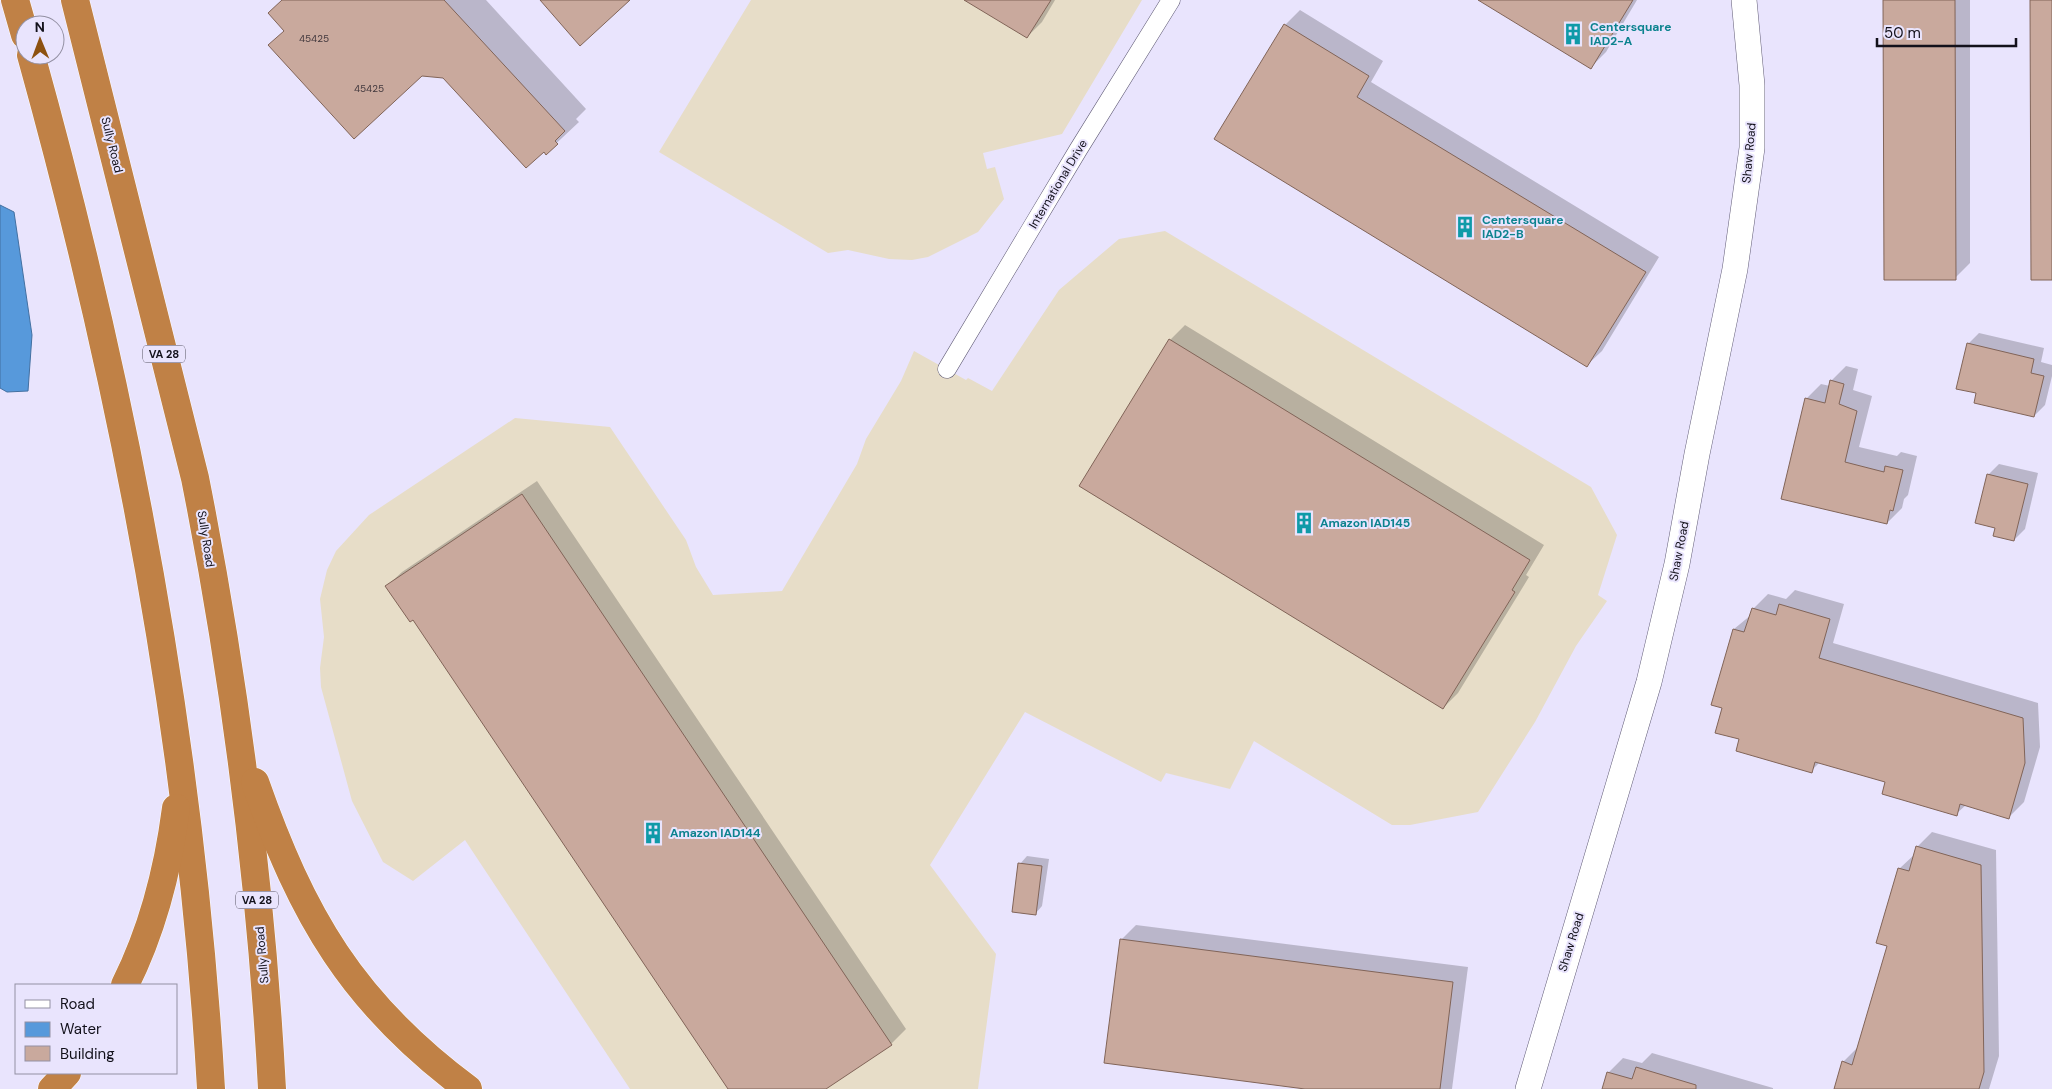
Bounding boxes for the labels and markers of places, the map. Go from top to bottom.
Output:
place label: Centersquare IAD2-A [1590,19,1671,49]
building icon: Centersquare IAD2-A [1560,21,1586,47]
place label: Centersquare IAD2-B [1482,212,1563,242]
building icon: Centersquare IAD2-B [1452,214,1478,240]
building icon: Amazon IAD145 [1291,510,1317,536]
place label: Amazon IAD145 [1320,515,1410,531]
building icon: Amazon IAD144 [640,820,666,846]
place label: Amazon IAD144 [670,825,761,841]

